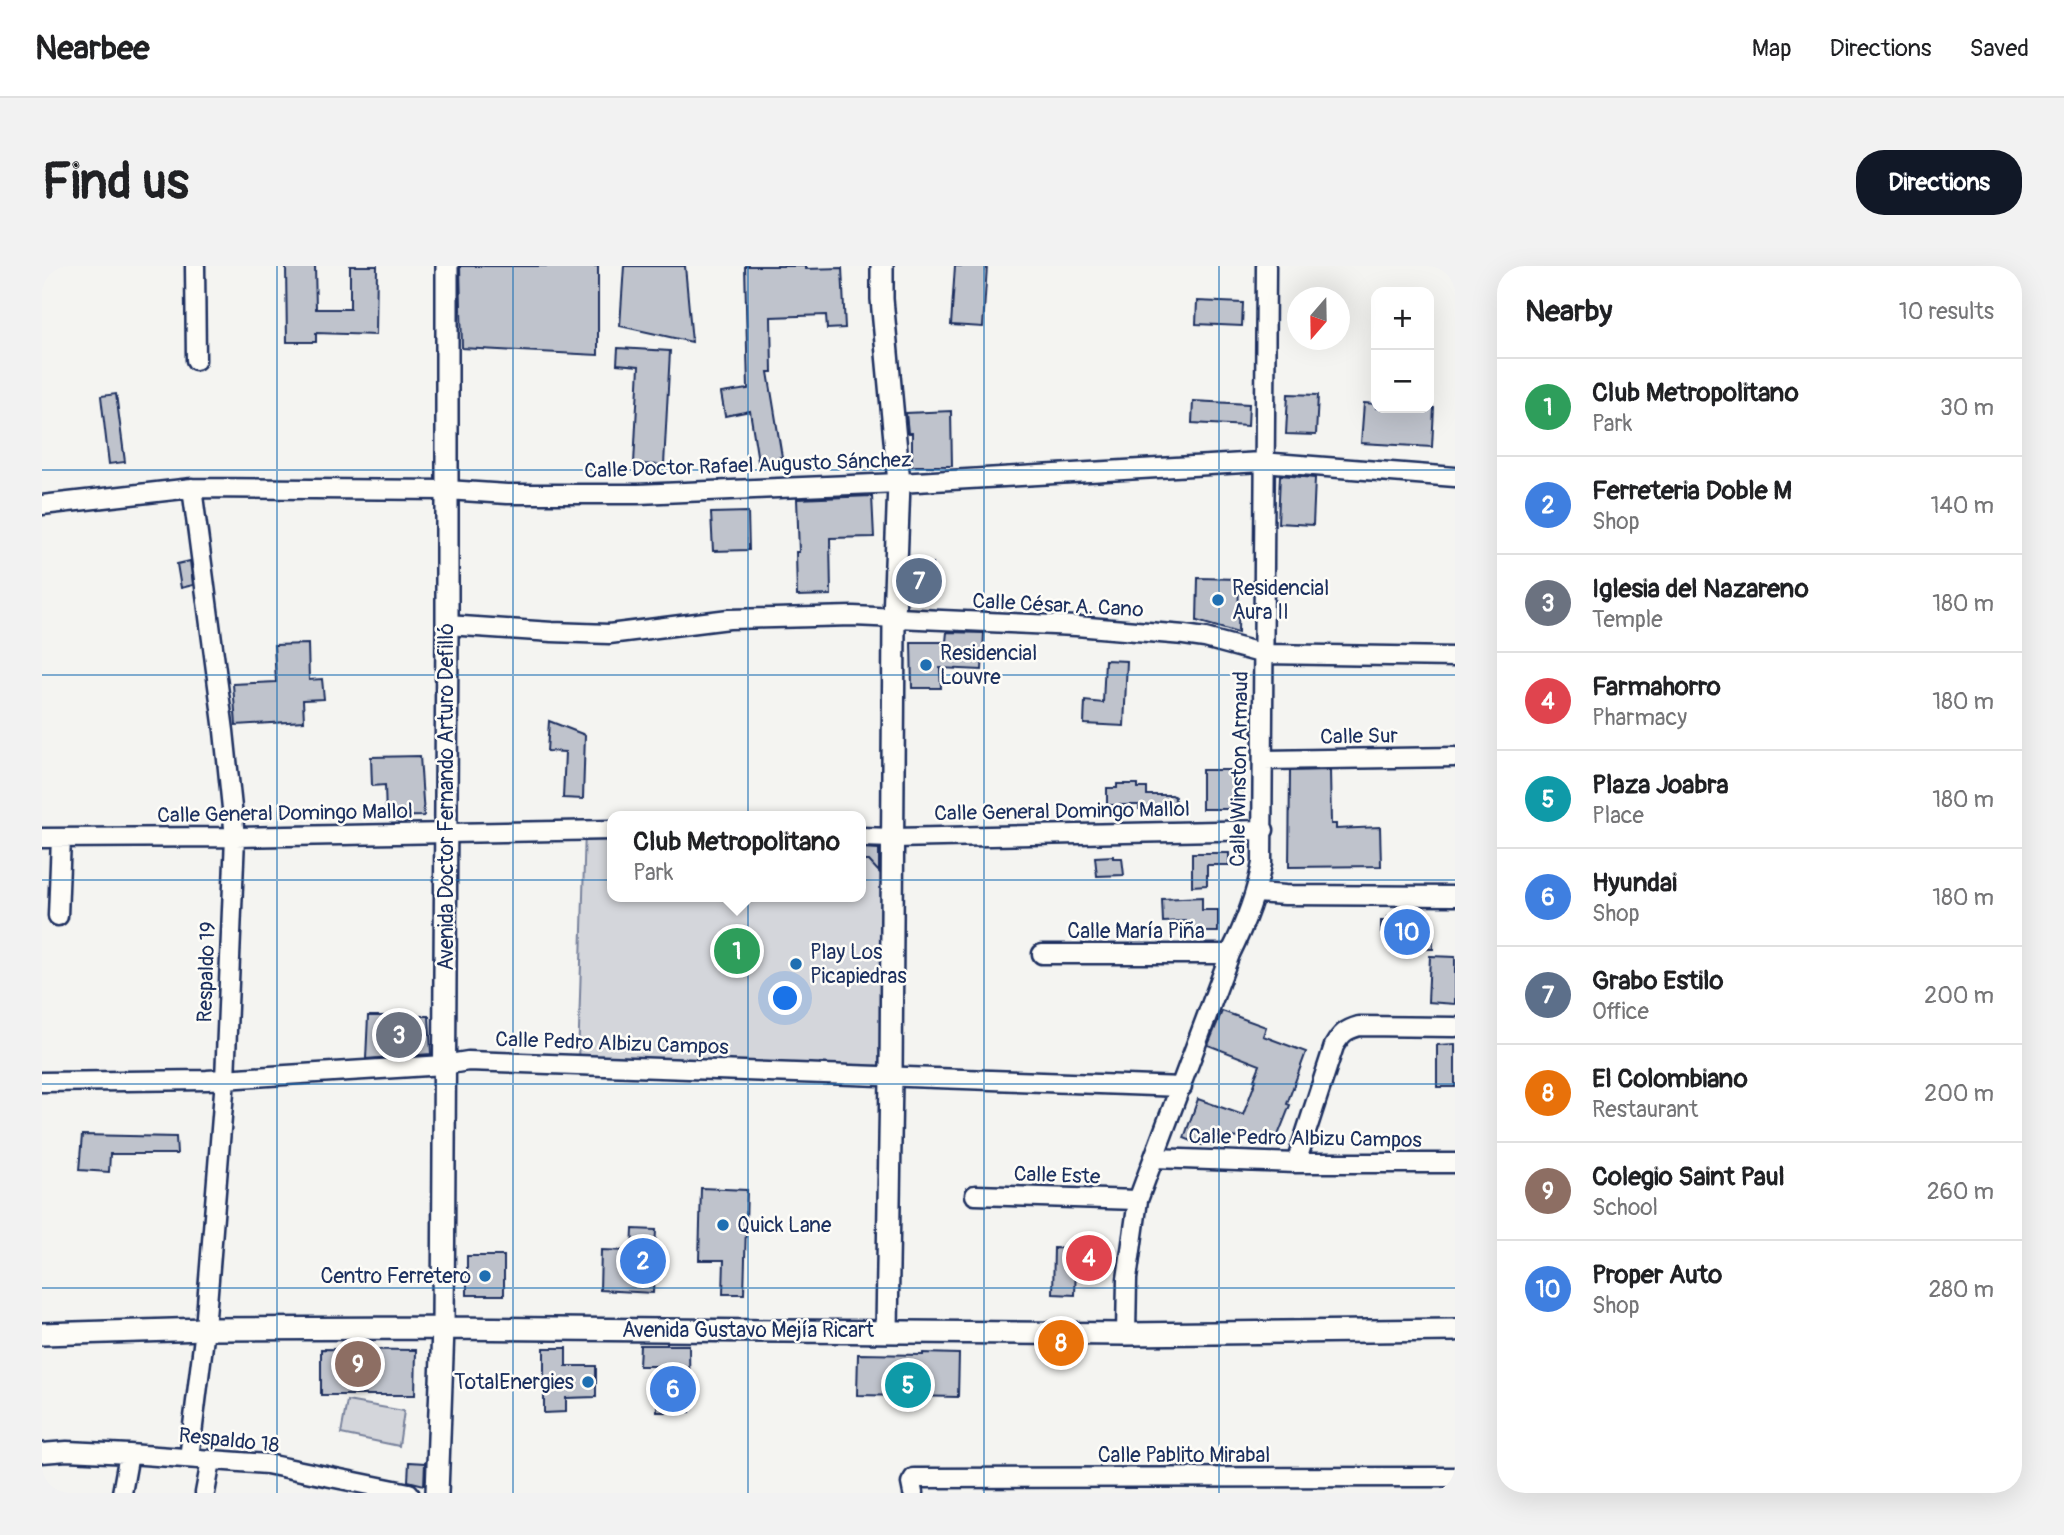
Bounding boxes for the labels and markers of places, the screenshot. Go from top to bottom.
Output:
pin: 7 [896,555,942,607]
place label: Residencial Aura II [1232,575,1329,626]
marker: Residencial Aura II [1210,592,1226,608]
place label: Residencial Louvre [940,640,1037,691]
marker: Residencial Louvre [918,657,934,673]
pin: 10 [1384,906,1430,958]
pin: 1 [714,925,760,977]
place label: Play Los Picapiedras [810,939,907,990]
marker: Play Los Picapiedras [788,956,804,972]
pin: 3 [376,1009,422,1061]
place label: Quick Lane [737,1212,832,1239]
marker: Quick Lane [715,1217,731,1233]
pin: 4 [1066,1232,1112,1284]
pin: 2 [620,1235,666,1287]
place label: Centro Ferretero [321,1263,471,1290]
marker: Centro Ferretero [477,1268,493,1284]
pin: 8 [1038,1317,1084,1369]
pin: 9 [335,1338,381,1390]
pin: 5 [885,1359,931,1411]
pin: 6 [650,1363,696,1415]
place label: TotalEnergies [454,1369,575,1396]
marker: TotalEnergies [580,1374,596,1390]

